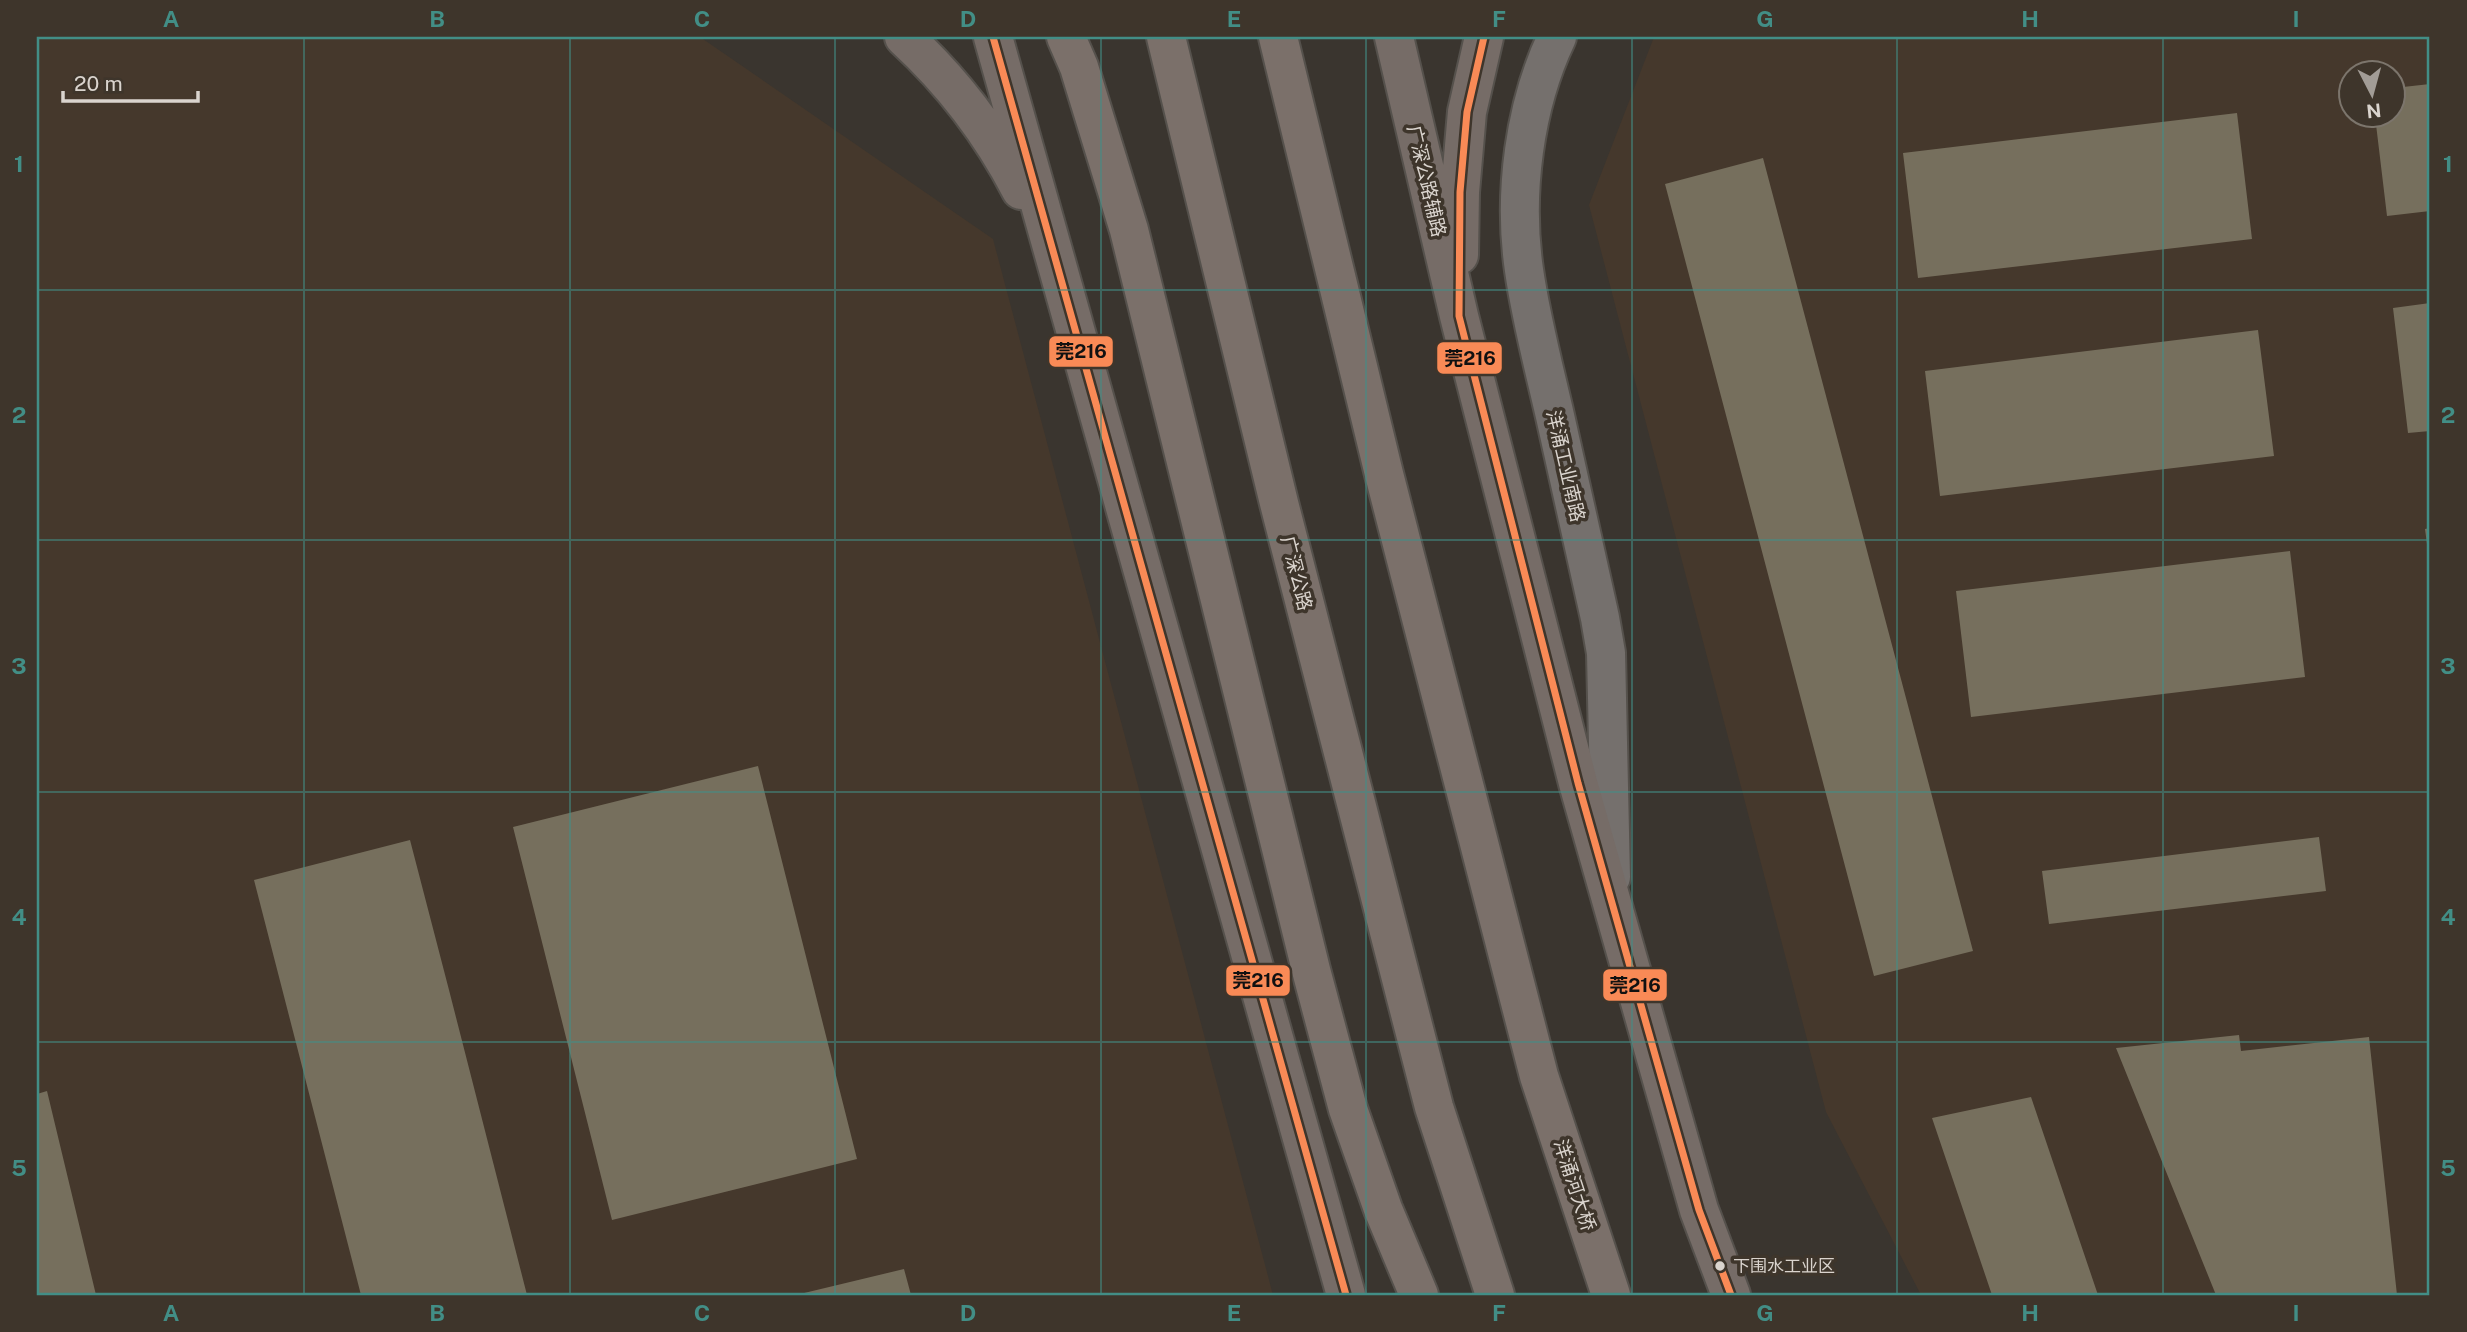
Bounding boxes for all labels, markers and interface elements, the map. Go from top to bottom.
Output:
text: A [163,5,180,32]
text: B [429,5,445,32]
text: C [694,5,710,32]
text: D [960,5,976,32]
text: E [1227,5,1241,32]
text: F [1492,5,1506,32]
text: G [1756,5,1774,32]
text: H [2021,5,2039,32]
text: I [2292,5,2300,32]
scale bar [63,60,198,104]
north arrow [2338,60,2408,130]
text: 20 m [74,71,123,96]
text: N [2365,99,2382,123]
street label: 广深公路辅路 [1403,123,1451,239]
text: 1 [14,150,24,177]
text: 1 [2443,150,2453,177]
line badge: 莞216 [1048,335,1114,368]
text: 莞216 [1055,340,1107,362]
line badge: 莞216 [1436,341,1503,375]
text: 莞216 [1444,347,1496,369]
text: 2 [12,401,26,428]
text: 2 [2441,401,2455,428]
street label: 洋涌工业南路 [1542,408,1590,524]
street label: 广深公路 [1277,533,1317,613]
text: 3 [11,652,27,679]
text: 3 [2440,652,2456,679]
text: 4 [11,903,27,930]
text: 4 [2440,903,2456,930]
line badge: 莞216 [1225,964,1291,997]
line badge: 莞216 [1602,968,1668,1002]
text: 莞216 [1232,969,1284,991]
text: 莞216 [1609,974,1661,996]
street label: 洋涌河大桥 [1550,1136,1600,1234]
text: 5 [11,1154,27,1181]
text: 5 [2440,1154,2456,1181]
place label: 下围水工业区 [1733,1256,1835,1276]
marker: 下围水工业区 [1713,1259,1727,1273]
text: A [163,1299,180,1326]
text: B [429,1299,445,1326]
text: C [694,1299,710,1326]
text: D [960,1299,976,1326]
text: E [1227,1299,1241,1326]
text: F [1492,1299,1506,1326]
text: G [1756,1299,1774,1326]
text: H [2021,1299,2039,1326]
text: I [2292,1299,2300,1326]

